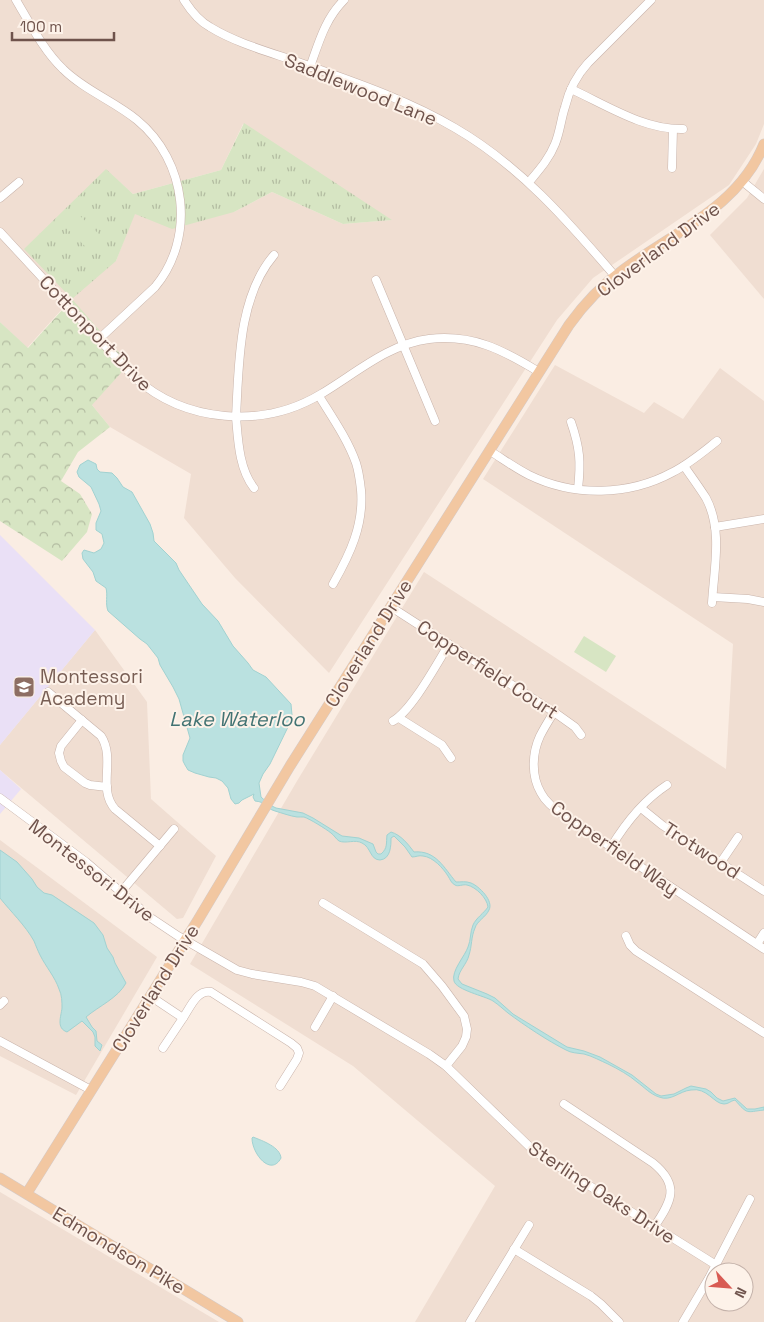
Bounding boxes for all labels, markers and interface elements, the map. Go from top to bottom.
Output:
scale bar [12,10,115,42]
text: 100 m [20,17,62,36]
street label: Saddlewood Lane [281,47,441,131]
street label: Cloverland Drive [592,196,725,303]
street label: Cottonport Drive [34,270,158,397]
street label: Cloverland Drive [319,575,418,712]
street label: Copperfield Court [412,614,563,725]
place label: Montessori Academy [40,664,143,711]
school or university icon: Montessori Academy [12,675,36,699]
water label: Lake Waterloo [169,706,305,732]
street label: Copperfield Way [546,795,684,902]
street label: Montessori Drive [24,813,160,927]
street label: Trotwood [658,816,745,885]
street label: Cloverland Drive [106,920,205,1057]
street label: Sterling Oaks Drive [523,1135,680,1249]
street label: Edmondson Pike [48,1201,190,1300]
north arrow [704,1262,754,1312]
text: N [731,1285,751,1301]

